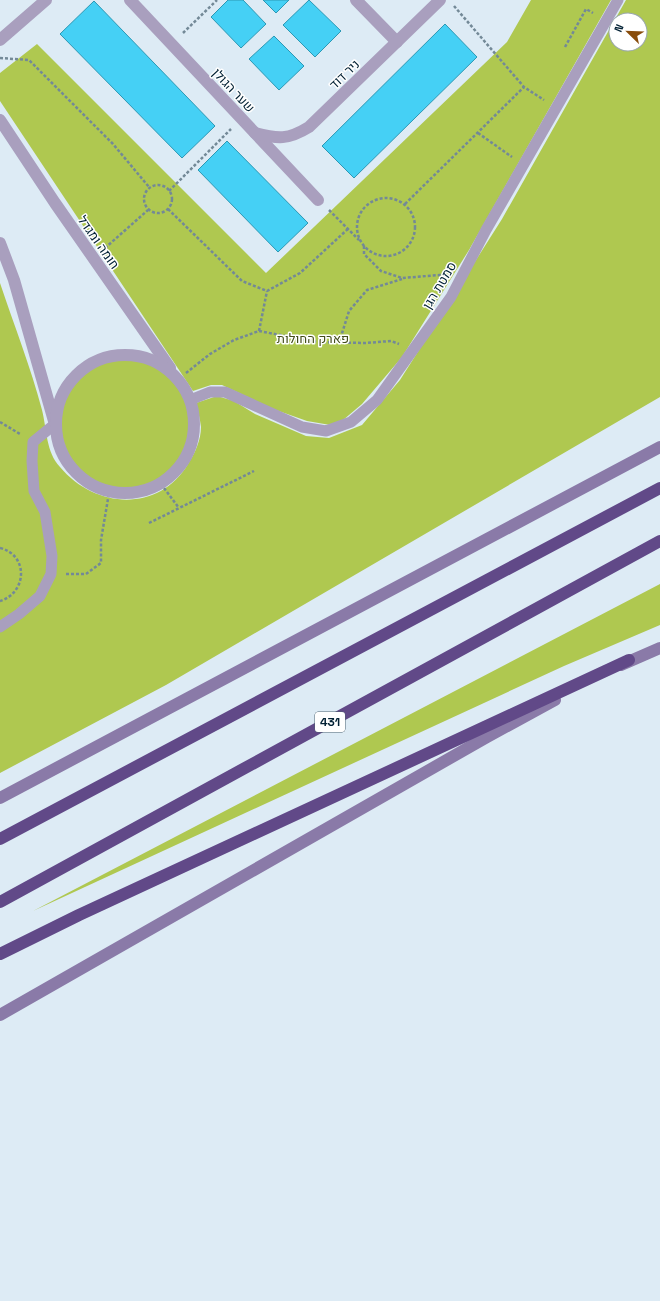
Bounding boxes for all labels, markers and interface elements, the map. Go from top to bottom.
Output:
north arrow [608,12,648,52]
text: N [611,22,627,34]
street label: ניר דוד [326,56,363,93]
street label: שער הגולן [209,65,258,116]
street label: חומה ומגדל [74,212,123,272]
street label: סמטת הגן [419,258,460,312]
park label: פארק החולות [277,330,349,347]
road number: 431 [315,712,345,732]

